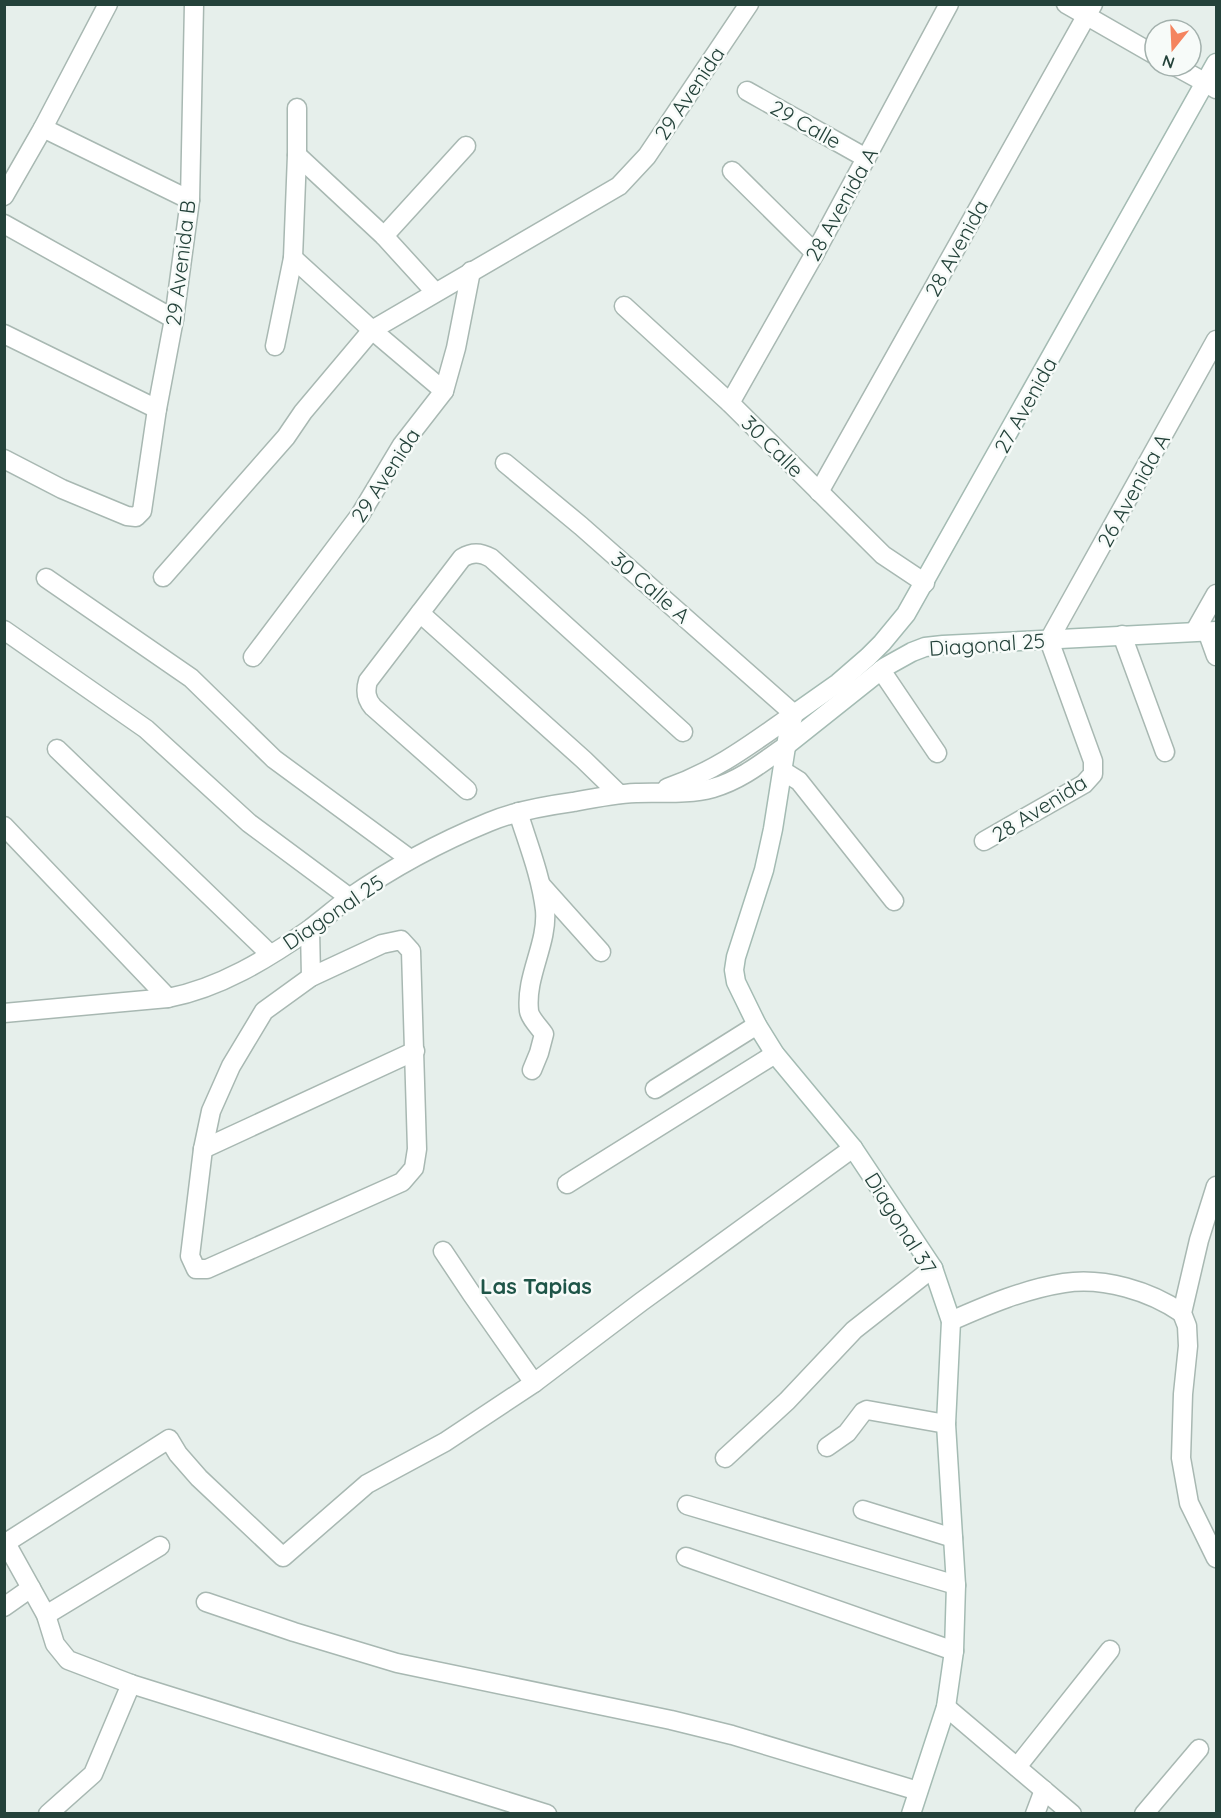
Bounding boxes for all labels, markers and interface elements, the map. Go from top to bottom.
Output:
north arrow [1143,18,1203,78]
street label: 29 Avenida [648,41,730,145]
text: N [1160,51,1177,74]
street label: 29 Calle [766,94,846,154]
street label: 28 Avenida A [799,143,883,265]
street label: 28 Avenida [919,195,993,301]
street label: 29 Avenida B [159,199,201,327]
street label: 27 Avenida [988,352,1062,458]
street label: 30 Calle [737,410,809,482]
street label: 29 Avenida [345,423,425,527]
street label: 26 Avenida A [1091,429,1175,551]
street label: 30 Calle A [606,546,696,628]
street label: Diagonal 25 [928,627,1046,661]
street label: 28 Avenida [987,769,1091,847]
street label: Diagonal 25 [278,869,388,955]
street label: Diagonal 37 [860,1167,943,1279]
district label: Las Tapias [480,1272,592,1300]

